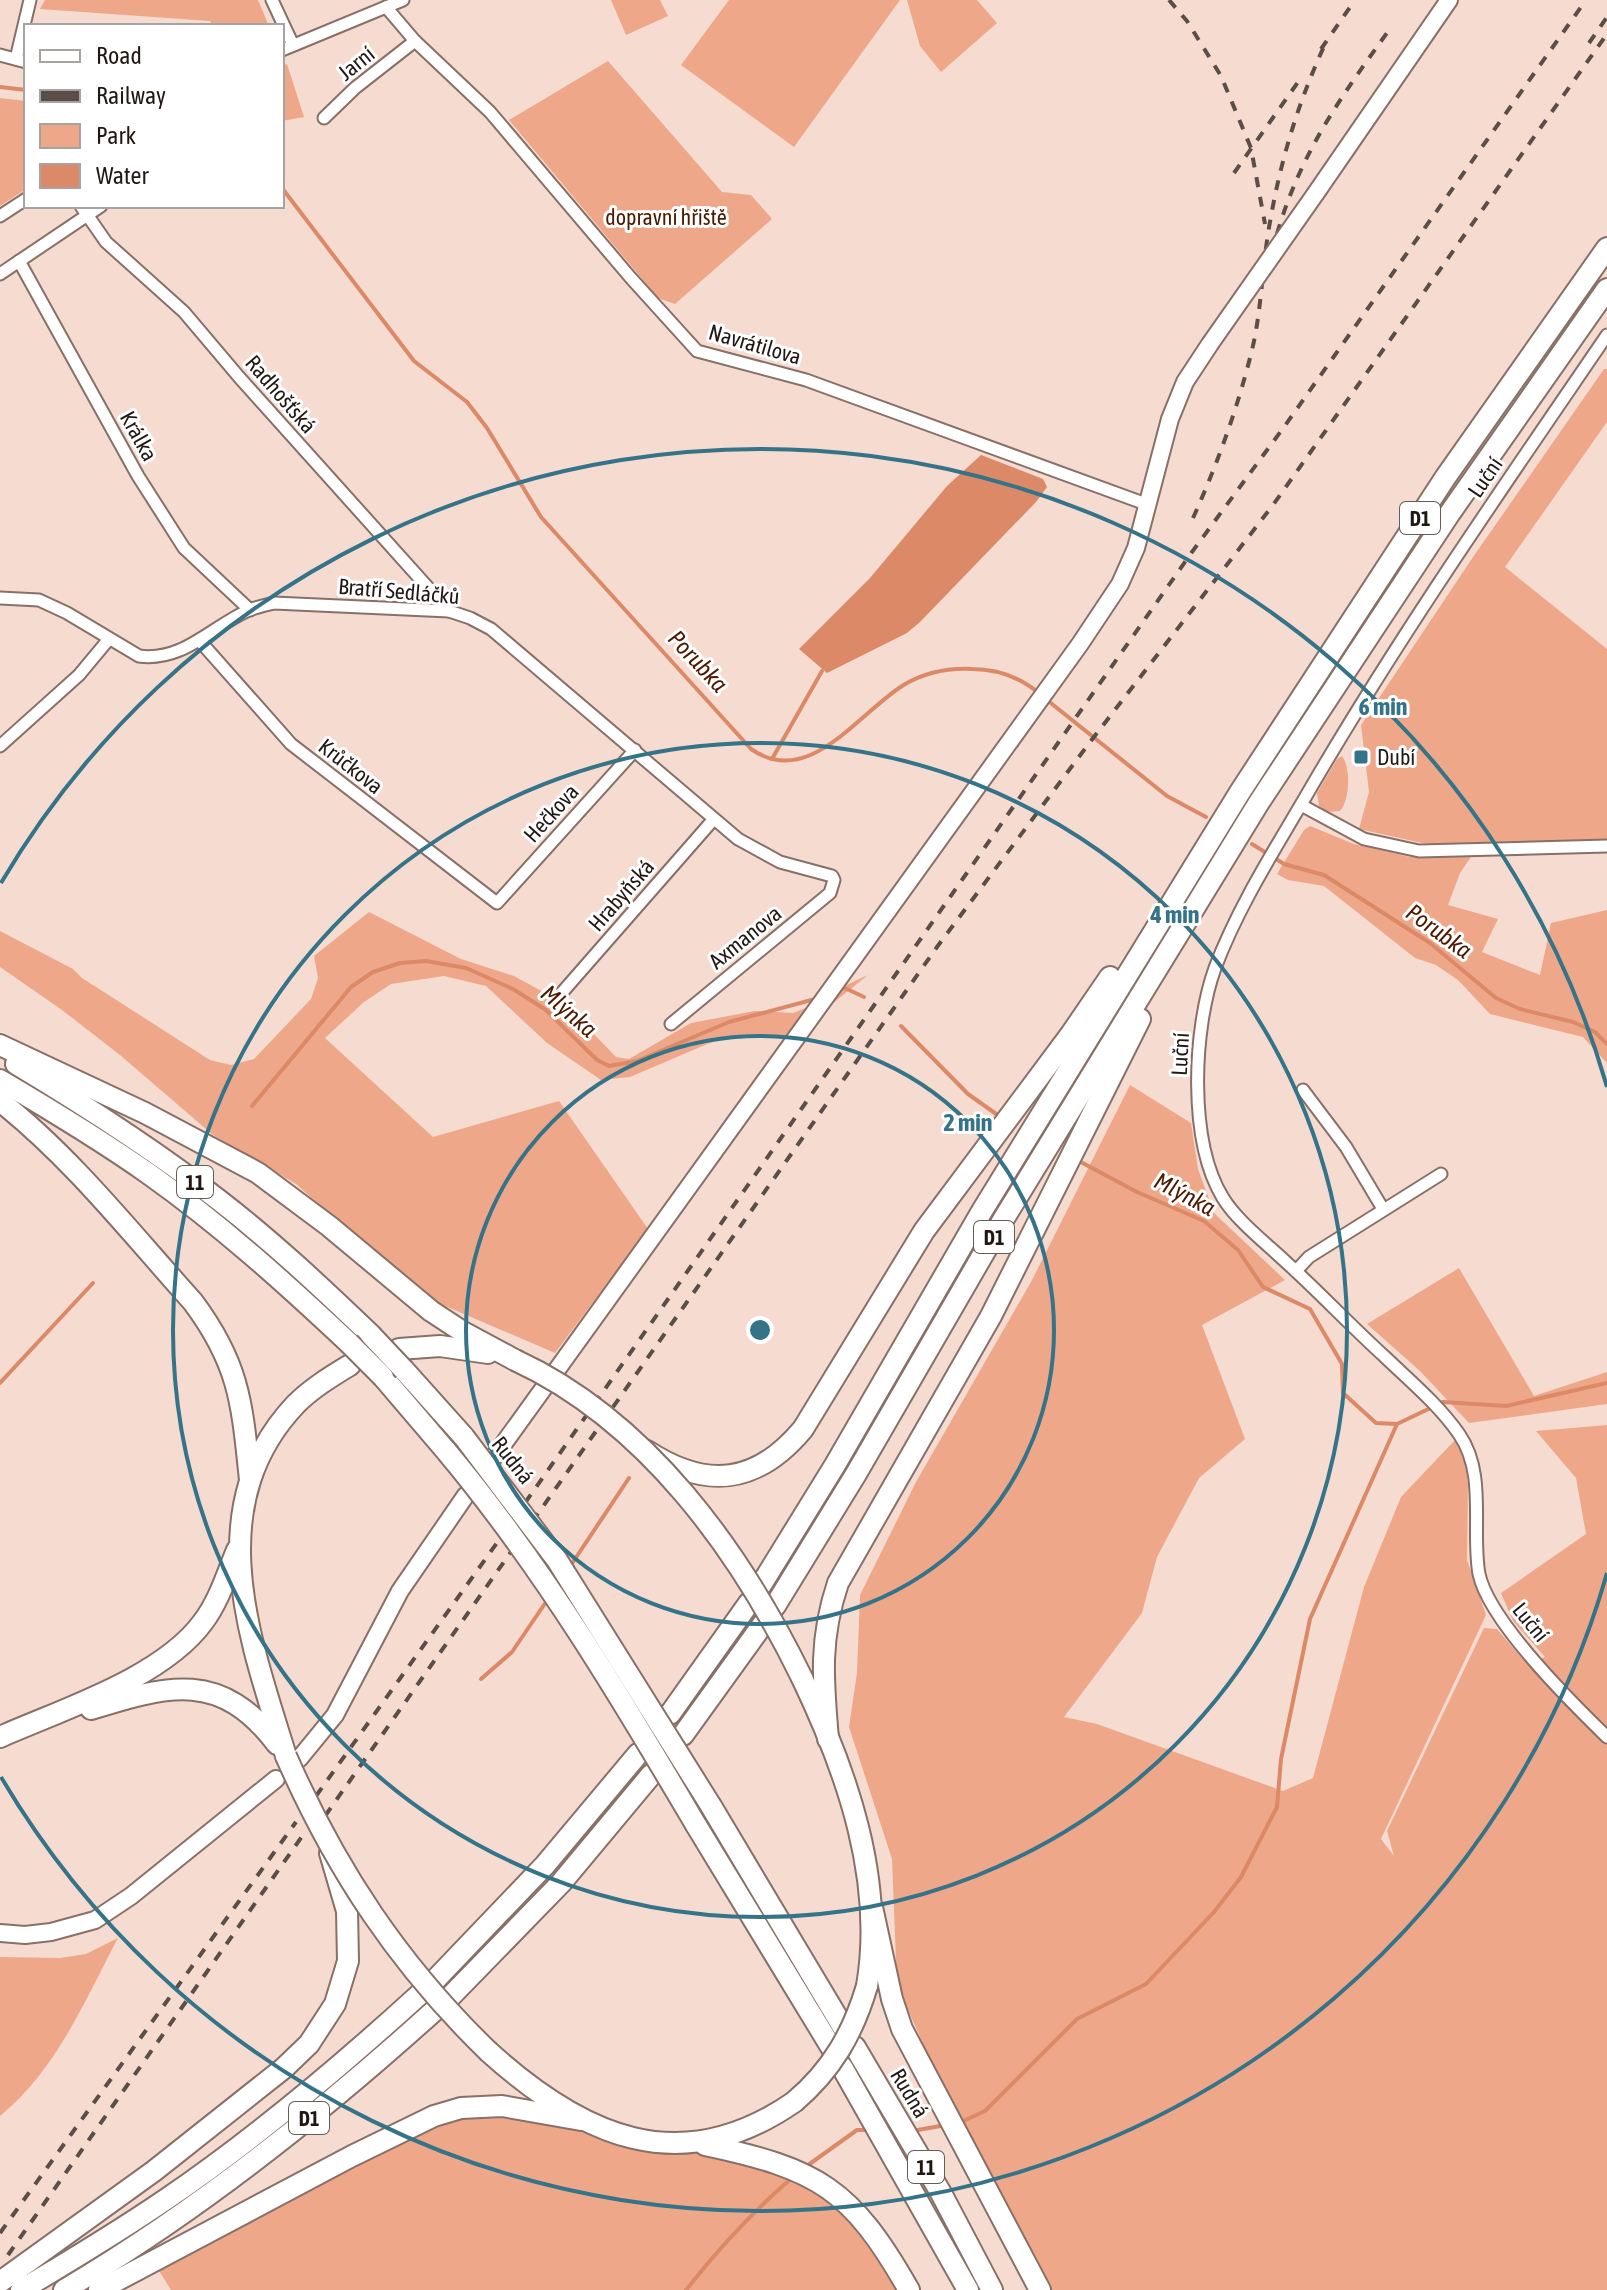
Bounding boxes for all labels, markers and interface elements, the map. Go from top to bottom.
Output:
legend [24,24,284,208]
street label: Jarní [332,40,380,86]
text: Road [96,42,142,69]
text: Railway [96,82,166,109]
text: Park [96,122,137,149]
text: Water [96,162,149,189]
park label: dopravní hřiště [605,204,727,230]
street label: Navrátilova [706,318,804,370]
street label: Radhošťská [240,350,322,438]
street label: Králka [115,407,163,465]
street label: Luční [1462,452,1508,502]
road number: D1 [1400,502,1440,534]
street label: Bratří Sedláčků [337,573,461,609]
water label: Porubka [663,625,733,697]
text: 6 min [1358,693,1408,720]
street label: Krůčkova [314,733,388,799]
place label: Dubí [1377,744,1415,770]
marker: Dubí [1352,748,1370,766]
street label: Hečkova [518,779,584,847]
street label: Hrabyňská [583,854,659,936]
water label: Porubka [1401,898,1477,964]
street label: Axmanova [704,900,786,974]
text: 4 min [1149,901,1200,928]
water label: Mlýnka [536,979,602,1043]
street label: Luční [1166,1032,1194,1076]
text: 2 min [943,1109,993,1136]
road number: 11 [177,1166,213,1198]
water label: Mlýnka [1150,1167,1220,1221]
road number: D1 [974,1221,1014,1253]
centre of rings [746,1316,774,1344]
street label: Rudná [486,1431,540,1489]
street label: Luční [1507,1597,1555,1647]
street label: Rudná [885,2064,935,2122]
road number: D1 [289,2102,329,2134]
road number: 11 [908,2151,944,2183]

